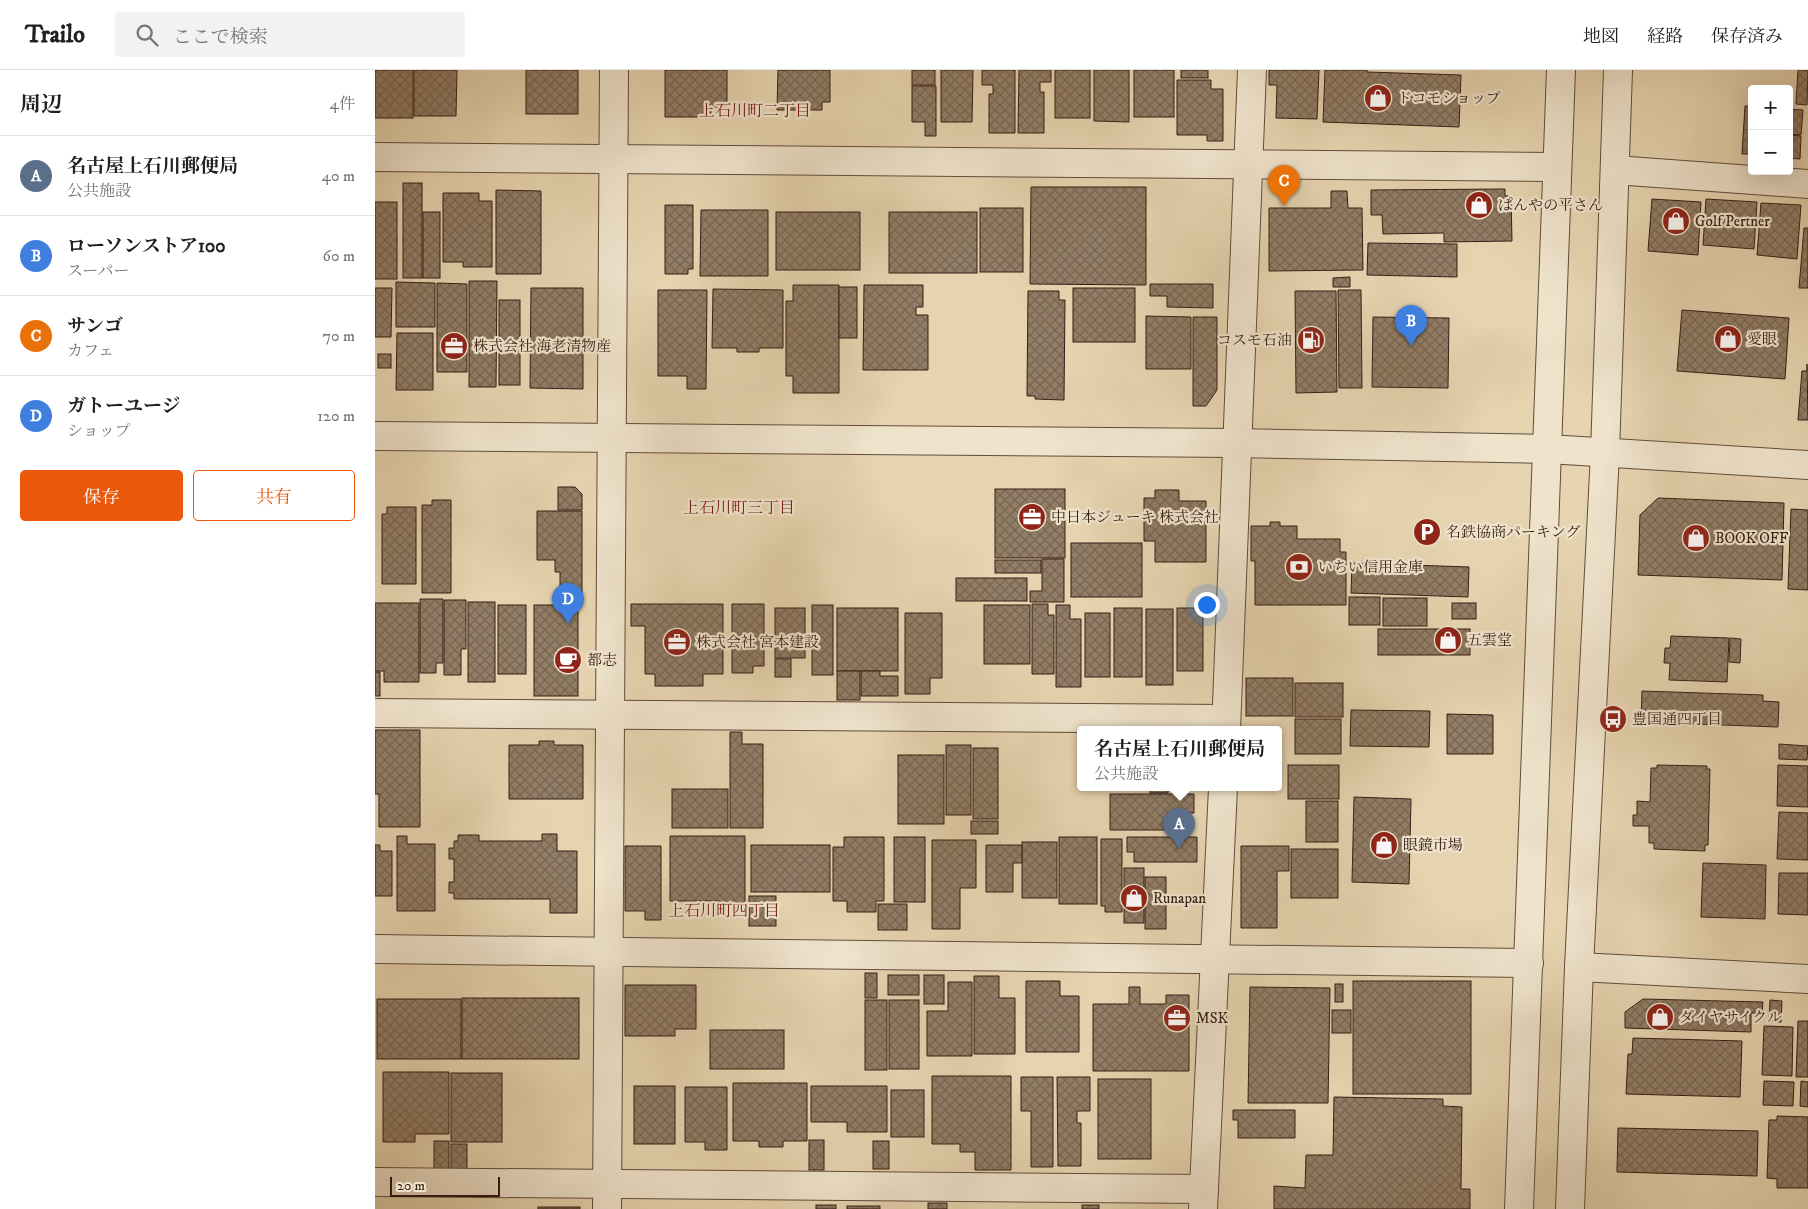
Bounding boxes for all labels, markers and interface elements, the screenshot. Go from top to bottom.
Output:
search box [115,12,465,57]
text: Trailo [25,20,85,50]
icon: search [133,21,161,49]
text: ここで検索 [173,26,268,49]
text: 地図 [1583,26,1619,48]
text: 経路 [1647,26,1683,48]
text: 保存済み [1711,26,1783,48]
shop icon: ドコモショップ [1363,83,1393,113]
map controls [1748,85,1793,175]
button: + [1748,85,1793,130]
place label: ドコモショップ [1397,89,1501,108]
text: 周辺 [20,92,62,118]
text: 4件 [330,94,355,114]
district label: 上石川町二丁目 [699,101,811,121]
button: − [1748,130,1793,175]
text: 名古屋上石川郵便局 [67,155,238,178]
pin: C [1268,165,1300,206]
text: A [31,166,41,186]
text: 40 m [322,166,355,186]
text: 公共施設 [67,181,131,201]
shop icon: ぱんやの平さん [1464,190,1494,220]
place label: ぱんやの平さん [1498,196,1603,215]
shop icon: Golf Pertner [1661,206,1691,236]
place label: Golf Pertner [1695,212,1770,231]
text: ローソンストア100 [67,235,225,258]
text: B [31,246,41,266]
text: 60 m [323,246,355,266]
text: スーパー [67,261,129,281]
pin: B [1395,305,1427,346]
text: サンゴ [67,315,123,338]
shop icon: 愛眼 [1713,324,1743,354]
fuel station icon: コスモ石油 [1296,325,1326,355]
text: C [31,326,41,346]
text: 70 m [323,326,355,346]
place label: 愛眼 [1747,330,1777,349]
office icon: 株式会社 海老清物産 [439,331,469,361]
place label: コスモ石油 [1217,331,1292,350]
place label: 株式会社 海老清物産 [473,337,611,356]
text: カフェ [67,341,114,361]
text: ガトーユージ [67,395,181,418]
text: D [30,406,42,426]
text: 120 m [317,406,355,426]
text: ショップ [67,421,131,441]
button: 保存 [20,470,183,521]
button: 共有 [193,470,355,521]
district label: 上石川町三丁目 [683,498,795,518]
office icon: 中日本ジューキ 株式会社 [1017,502,1047,532]
place label: 中日本ジューキ 株式会社 [1051,508,1219,527]
parking icon: 名鉄協商パーキング [1412,517,1442,547]
place label: 名鉄協商パーキング [1446,523,1581,542]
shop icon: BOOK OFF [1681,523,1711,553]
place label: BOOK OFF [1715,529,1788,548]
bank icon: いちい信用金庫 [1284,552,1314,582]
place label: いちい信用金庫 [1318,558,1423,577]
pin: D [552,583,584,624]
your location [1194,592,1220,618]
shop icon: 五雲堂 [1433,625,1463,655]
office icon: 株式会社 宮本建設 [662,627,692,657]
place label: 五雲堂 [1467,631,1512,650]
place label: 株式会社 宮本建設 [696,633,819,652]
cafe icon: 都志 [553,645,583,675]
place label: 都志 [587,651,617,670]
bus stop icon: 豊国通四丁目 [1598,704,1628,734]
place label: 豊国通四丁目 [1632,710,1722,729]
popup [1077,726,1282,791]
text: 名古屋上石川郵便局 [1094,738,1265,761]
text: 公共施設 [1094,764,1158,784]
pin: A [1163,808,1195,849]
shop icon: 眼鏡市場 [1369,830,1399,860]
place label: 眼鏡市場 [1403,836,1463,855]
shop icon: Runapan [1119,883,1149,913]
place label: Runapan [1153,889,1206,908]
district label: 上石川町四丁目 [668,901,780,921]
shop icon: ダイヤサイクル [1645,1002,1675,1032]
office icon: MSK [1162,1003,1192,1033]
place label: ダイヤサイクル [1679,1008,1782,1027]
place label: MSK [1196,1009,1229,1028]
scale bar [390,1174,500,1197]
text: 20 m [397,1177,425,1195]

